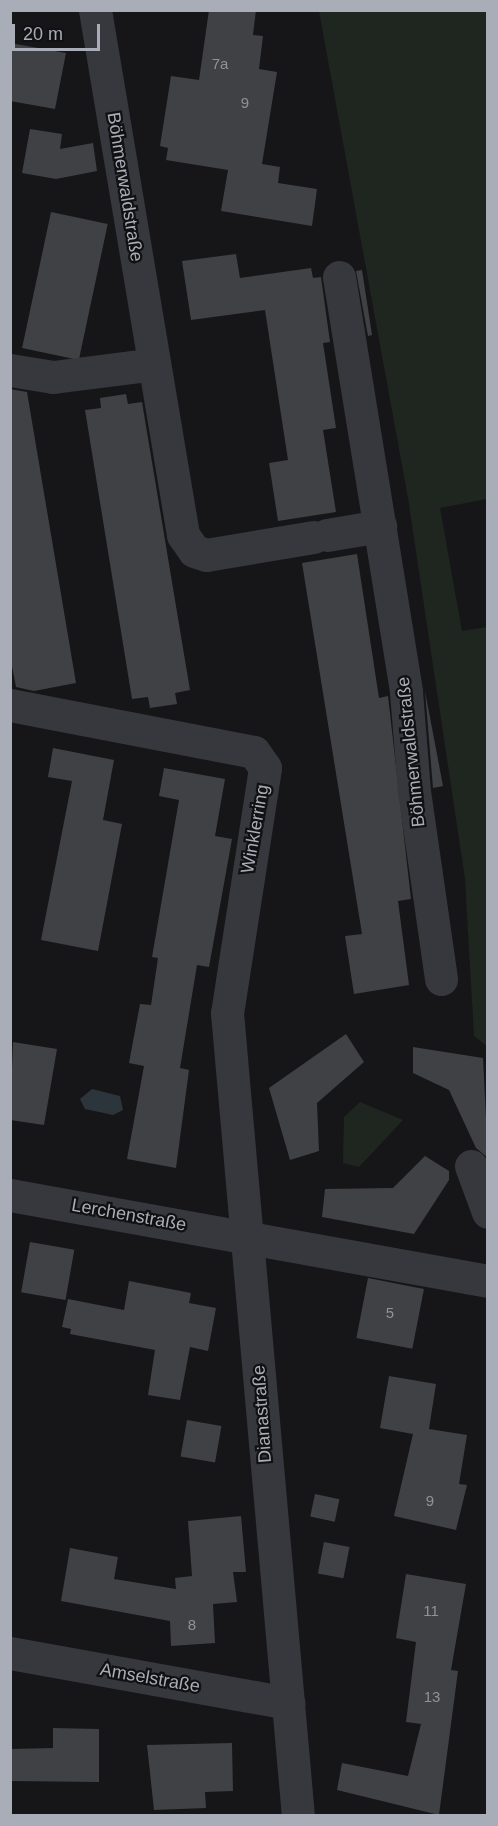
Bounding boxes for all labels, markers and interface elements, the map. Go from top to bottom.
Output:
scale bar [15,12,104,50]
text: 20 m [23,24,63,44]
house number: 7a [212,55,228,73]
house number: 9 [241,94,249,112]
street label: Böhmerwaldstraße [103,111,147,263]
street label: Böhmerwaldstraße [392,676,430,828]
street label: Winklerring [237,783,273,875]
street label: Lerchenstraße [70,1194,188,1236]
house number: 5 [386,1304,394,1322]
street label: Dianastraße [248,1364,276,1464]
house number: 9 [426,1492,434,1510]
house number: 11 [423,1602,439,1620]
house number: 8 [188,1616,196,1634]
street label: Amselstraße [98,1659,202,1697]
house number: 13 [424,1688,440,1706]

